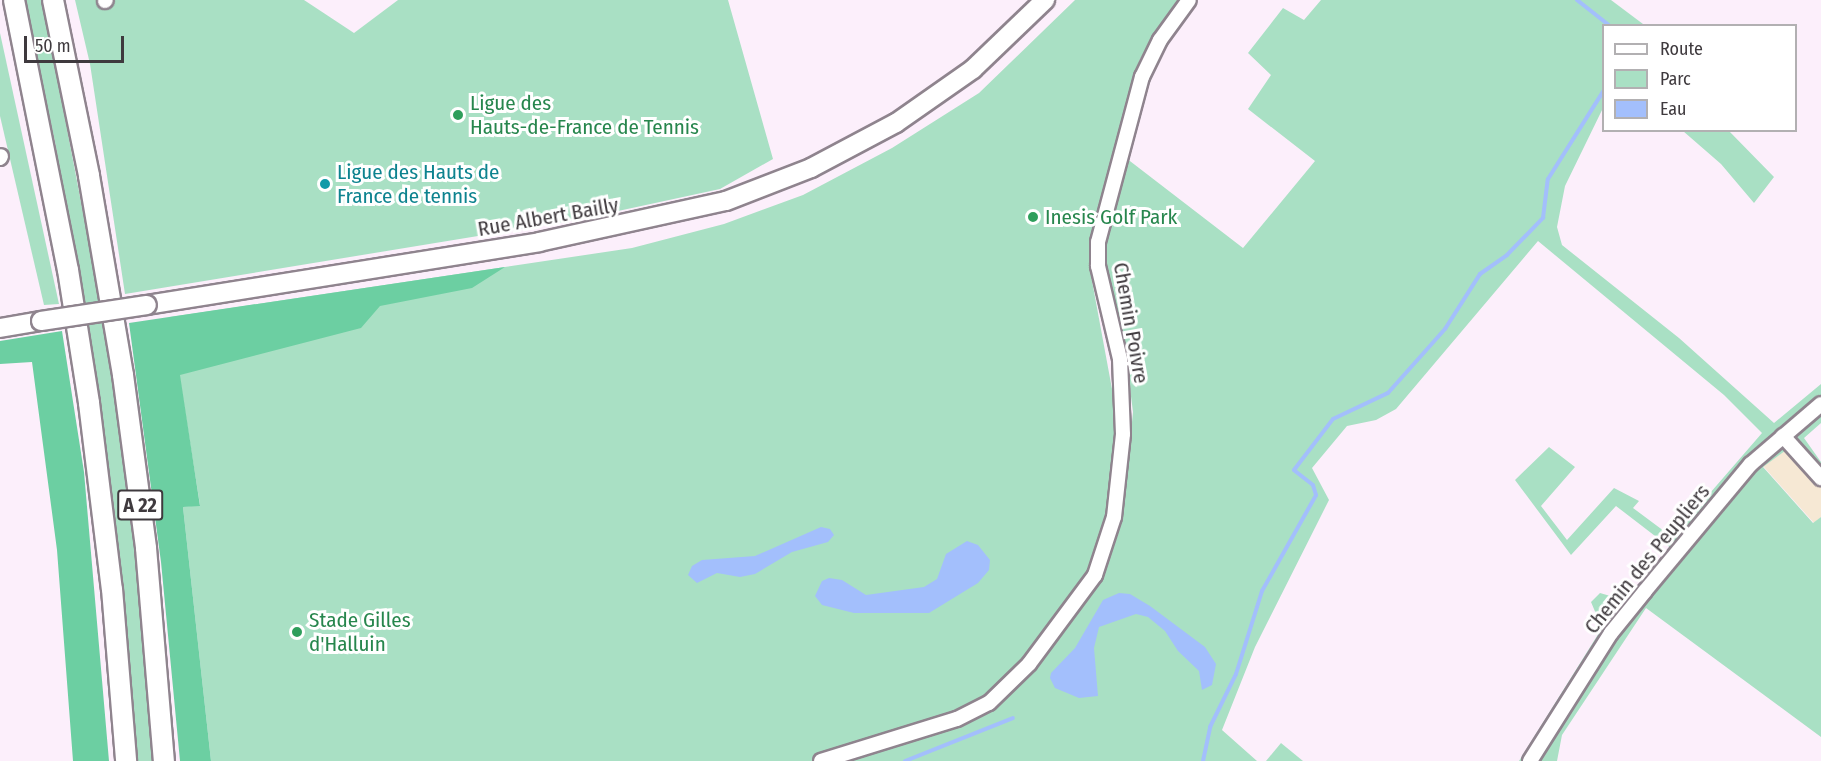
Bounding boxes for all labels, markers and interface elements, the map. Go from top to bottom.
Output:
scale bar [27,24,128,62]
legend [1602,24,1797,132]
text: 50 m [35,35,71,57]
text: Route [1660,38,1703,60]
text: Parc [1660,68,1691,90]
place label: Ligue des Hauts-de-France de Tennis [470,90,699,140]
text: Eau [1660,98,1686,120]
marker: Ligue des Hauts-de-France de Tennis [451,108,465,122]
place label: Ligue des Hauts de France de tennis [337,159,499,209]
marker: Ligue des Hauts de France de tennis [318,177,332,191]
street label: Rue Albert Bailly [476,192,620,242]
place label: Inesis Golf Park [1045,204,1177,230]
marker: Inesis Golf Park [1026,210,1040,224]
street label: Chemin Poivre [1108,260,1154,386]
street label: Chemin des Peupliers [1579,479,1715,639]
road number: A 22 [116,488,164,522]
place label: Stade Gilles d'Halluin [309,607,411,657]
marker: Stade Gilles d'Halluin [290,625,304,639]

